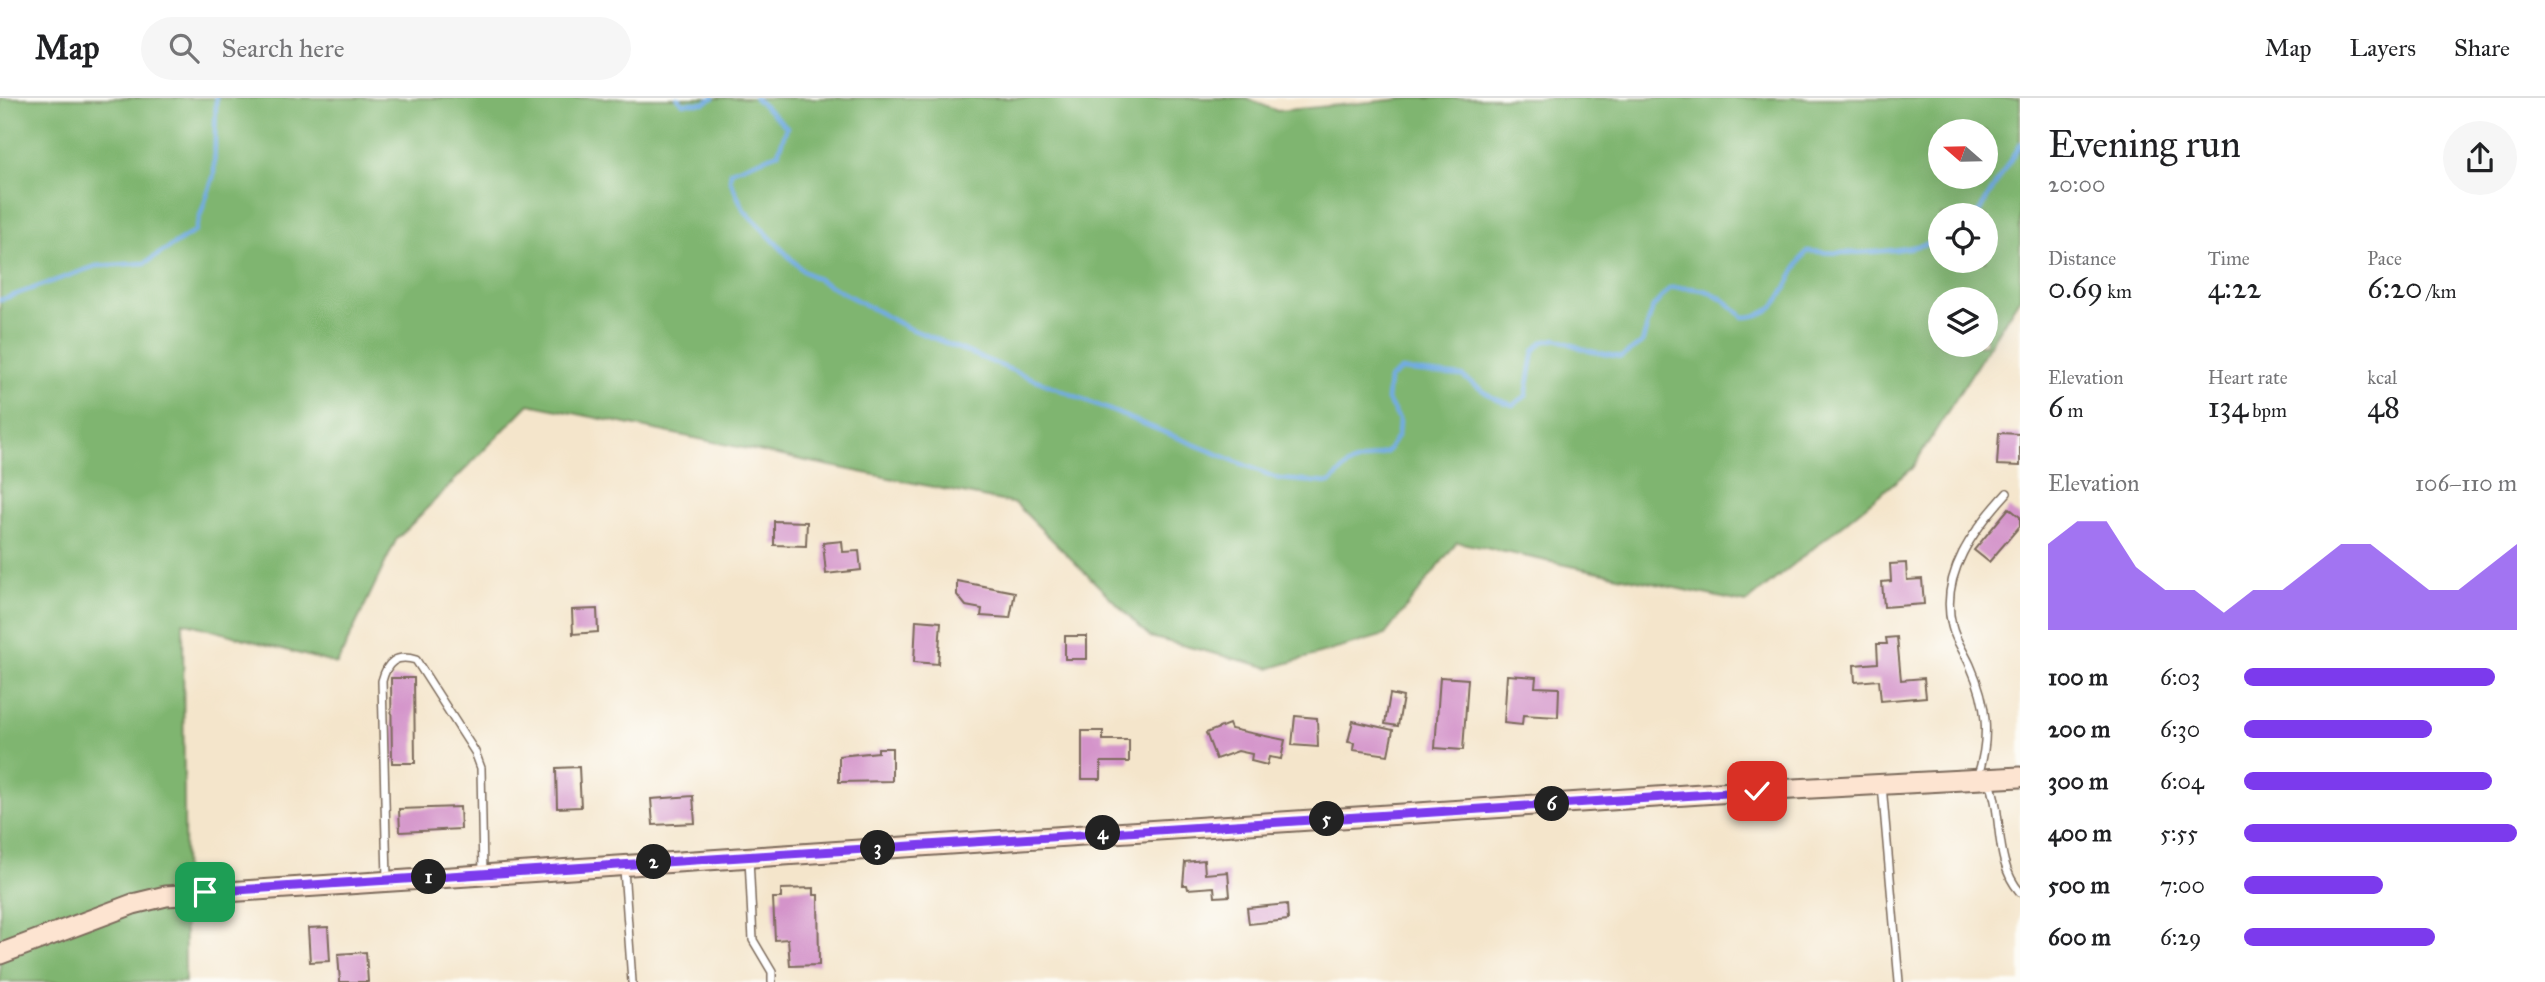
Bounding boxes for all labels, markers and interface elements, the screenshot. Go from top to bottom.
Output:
search box [141,17,631,80]
text: Map [35,28,99,68]
icon: search [165,29,203,67]
text: Search here [221,32,345,64]
text: Map [2265,33,2312,63]
text: Layers [2350,33,2416,63]
text: Share [2454,33,2510,63]
north arrow [1928,119,1998,189]
map controls [1928,119,1998,357]
text: Evening run [2048,121,2241,167]
button: share [2443,121,2517,195]
text: 20:00 [2048,170,2105,198]
button: locate [1928,203,1998,273]
text: Distance [2048,247,2116,270]
text: Time [2208,247,2250,270]
text: Pace [2367,247,2402,270]
text: 0.69 [2048,270,2103,306]
text: 4:22 [2208,270,2261,306]
text: 6:20 [2367,270,2423,306]
text: km [2103,280,2132,303]
text: /km [2423,280,2457,303]
button: layers [1928,287,1998,357]
text: Elevation [2048,366,2123,389]
text: Heart rate [2208,366,2288,389]
text: kcal [2367,366,2397,389]
text: 6 [2048,389,2063,425]
text: 134 [2208,389,2248,425]
text: 48 [2367,389,2400,425]
text: m [2063,399,2083,422]
text: bpm [2248,399,2287,422]
text: Elevation [2048,469,2139,497]
text: 106–110 m [2415,469,2517,497]
text: 100 m [2048,663,2108,691]
text: 6:03 [2160,663,2200,691]
text: 200 m [2048,715,2110,743]
text: 6:30 [2160,715,2200,743]
pin [1727,761,1787,821]
text: 300 m [2048,767,2108,795]
text: 6:04 [2160,767,2204,795]
icon: check [1738,772,1776,810]
pin: 6 [1534,786,1570,822]
text: 6 [1547,792,1556,815]
pin: 5 [1310,802,1344,836]
text: 5 [1322,807,1331,830]
pin: 4 [1086,816,1120,850]
text: 400 m [2048,819,2112,847]
text: 5:55 [2160,819,2198,847]
text: 4 [1097,821,1108,844]
pin: 3 [860,830,896,866]
text: 3 [874,836,881,859]
pin: 2 [636,844,672,880]
text: 2 [649,850,658,873]
pin: 1 [412,860,446,894]
pin [175,862,235,922]
text: 1 [425,865,432,888]
text: 500 m [2048,871,2110,899]
text: 7:00 [2160,871,2205,899]
icon: arrive [186,873,224,911]
text: 600 m [2048,923,2111,951]
text: 6:29 [2160,923,2201,951]

